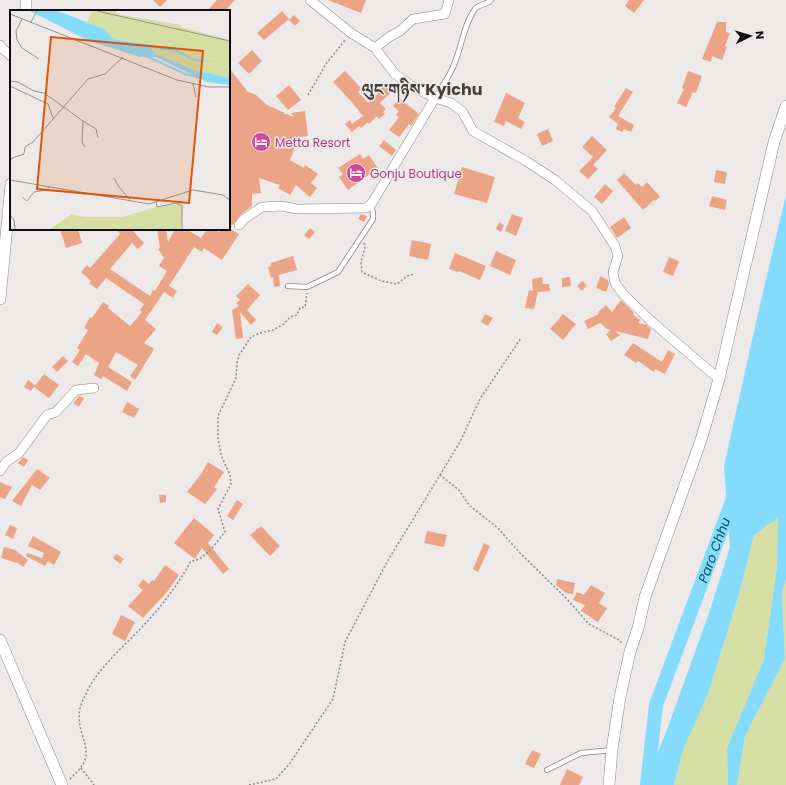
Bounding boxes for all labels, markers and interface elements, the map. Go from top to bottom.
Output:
inset map [10,10,230,230]
north arrow [730,16,770,56]
text: N [752,30,768,40]
district label: ལུང་གཉིས་Kyichu [361,77,483,103]
hotel icon: Metta Resort [250,131,272,153]
place label: Metta Resort [275,134,350,151]
hotel icon: Gonju Boutique [345,162,367,184]
place label: Gonju Boutique [370,165,462,182]
water label: Paro Chhu [693,515,735,585]

